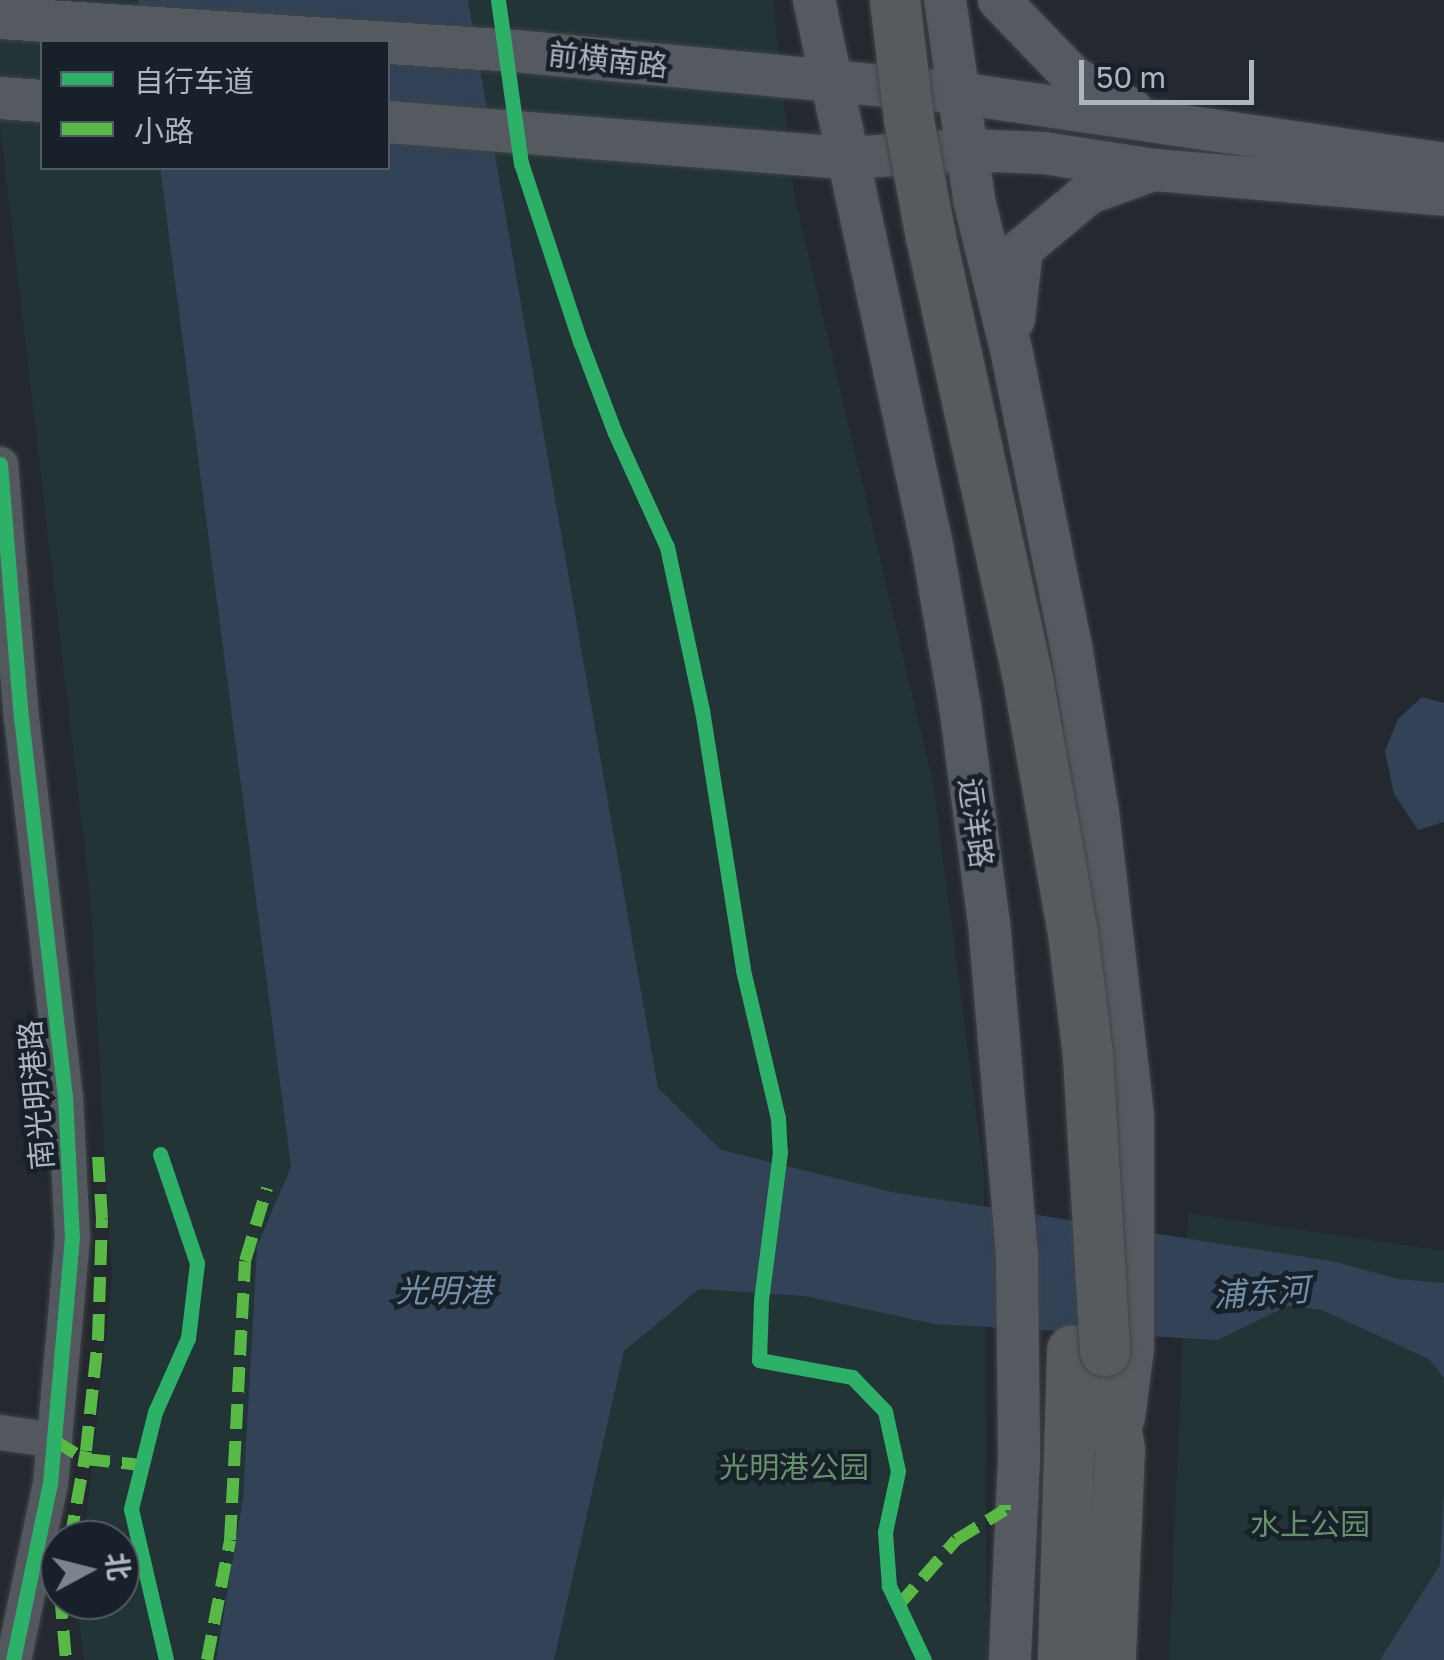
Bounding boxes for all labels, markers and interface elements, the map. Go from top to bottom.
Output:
street label: 前横南路 [546,36,670,84]
legend [40,40,390,170]
scale bar [1084,40,1259,102]
text: 50 m [1096,59,1166,95]
text: 自行车道 [134,63,254,99]
text: 小路 [134,113,194,149]
street label: 远洋路 [952,776,1000,870]
street label: 南光明港路 [12,1019,60,1171]
water label: 浦东河 [1212,1269,1310,1315]
water label: 光明港 [396,1271,492,1309]
park label: 光明港公园 [719,1449,869,1485]
park label: 水上公园 [1250,1506,1370,1542]
north arrow [40,1520,140,1620]
text: 北 [100,1551,136,1582]

